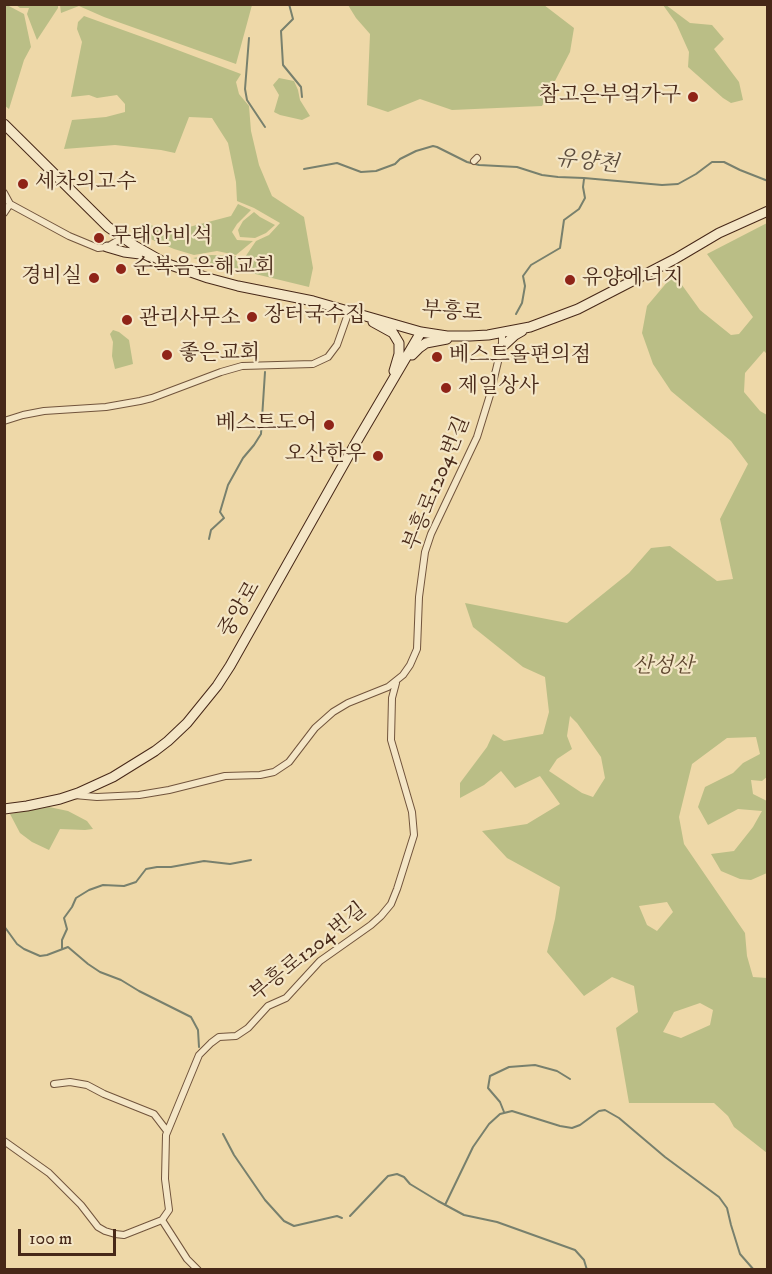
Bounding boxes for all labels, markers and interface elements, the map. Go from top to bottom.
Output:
place label: 참고은부엌가구 [539,84,681,110]
marker: 참고은부엌가구 [686,90,700,104]
water label: 유양천 [554,147,620,179]
place label: 세차의고수 [35,171,136,197]
marker: 세차의고수 [16,177,30,191]
place label: 무태안비석 [111,225,212,251]
marker: 무태안비석 [92,231,106,245]
place label: 순복음은해교회 [133,256,275,282]
marker: 순복음은해교회 [114,262,128,276]
place label: 경비실 [21,265,82,291]
place label: 유양에너지 [582,267,683,293]
marker: 경비실 [87,271,101,285]
marker: 유양에너지 [563,273,577,287]
street label: 부흥로 [421,298,483,328]
place label: 장터국수집 [264,304,365,330]
place label: 관리사무소 [139,307,240,333]
marker: 장터국수집 [245,310,259,324]
marker: 관리사무소 [120,313,134,327]
place label: 좋은교회 [179,342,260,368]
place label: 베스트올편의점 [449,344,591,370]
marker: 좋은교회 [160,348,174,362]
marker: 베스트올편의점 [430,350,444,364]
place label: 제일상사 [458,375,539,401]
marker: 제일상사 [439,381,453,395]
place label: 베스트도어 [216,412,317,438]
street label: 부흥로1204번길 [400,413,476,555]
marker: 베스트도어 [322,418,336,432]
place label: 오산한우 [285,443,366,469]
marker: 오산한우 [371,449,385,463]
street label: 중앙로 [215,577,267,643]
park label: 산성산 [633,655,693,681]
street label: 부흥로1204번길 [246,898,372,1008]
scale bar [21,1217,118,1255]
text: 100 m [29,1228,72,1250]

